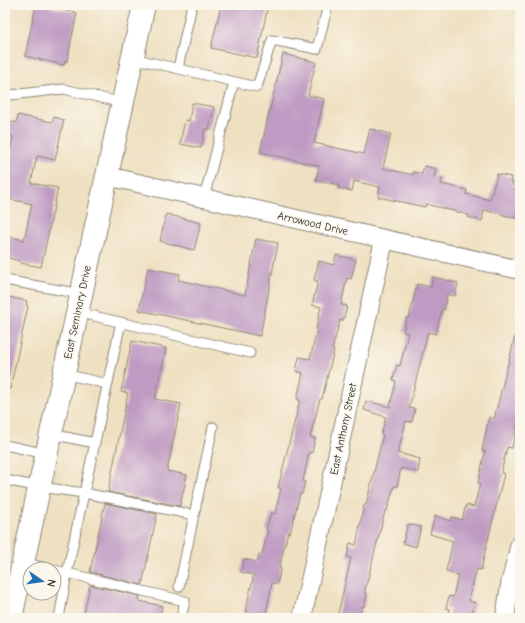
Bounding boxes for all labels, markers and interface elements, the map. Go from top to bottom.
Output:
street label: Arrowood Drive [276,209,350,238]
street label: East Seminary Drive [61,264,94,360]
street label: East Anthony Street [327,381,360,476]
north arrow [22,561,62,601]
text: N [44,578,58,588]

